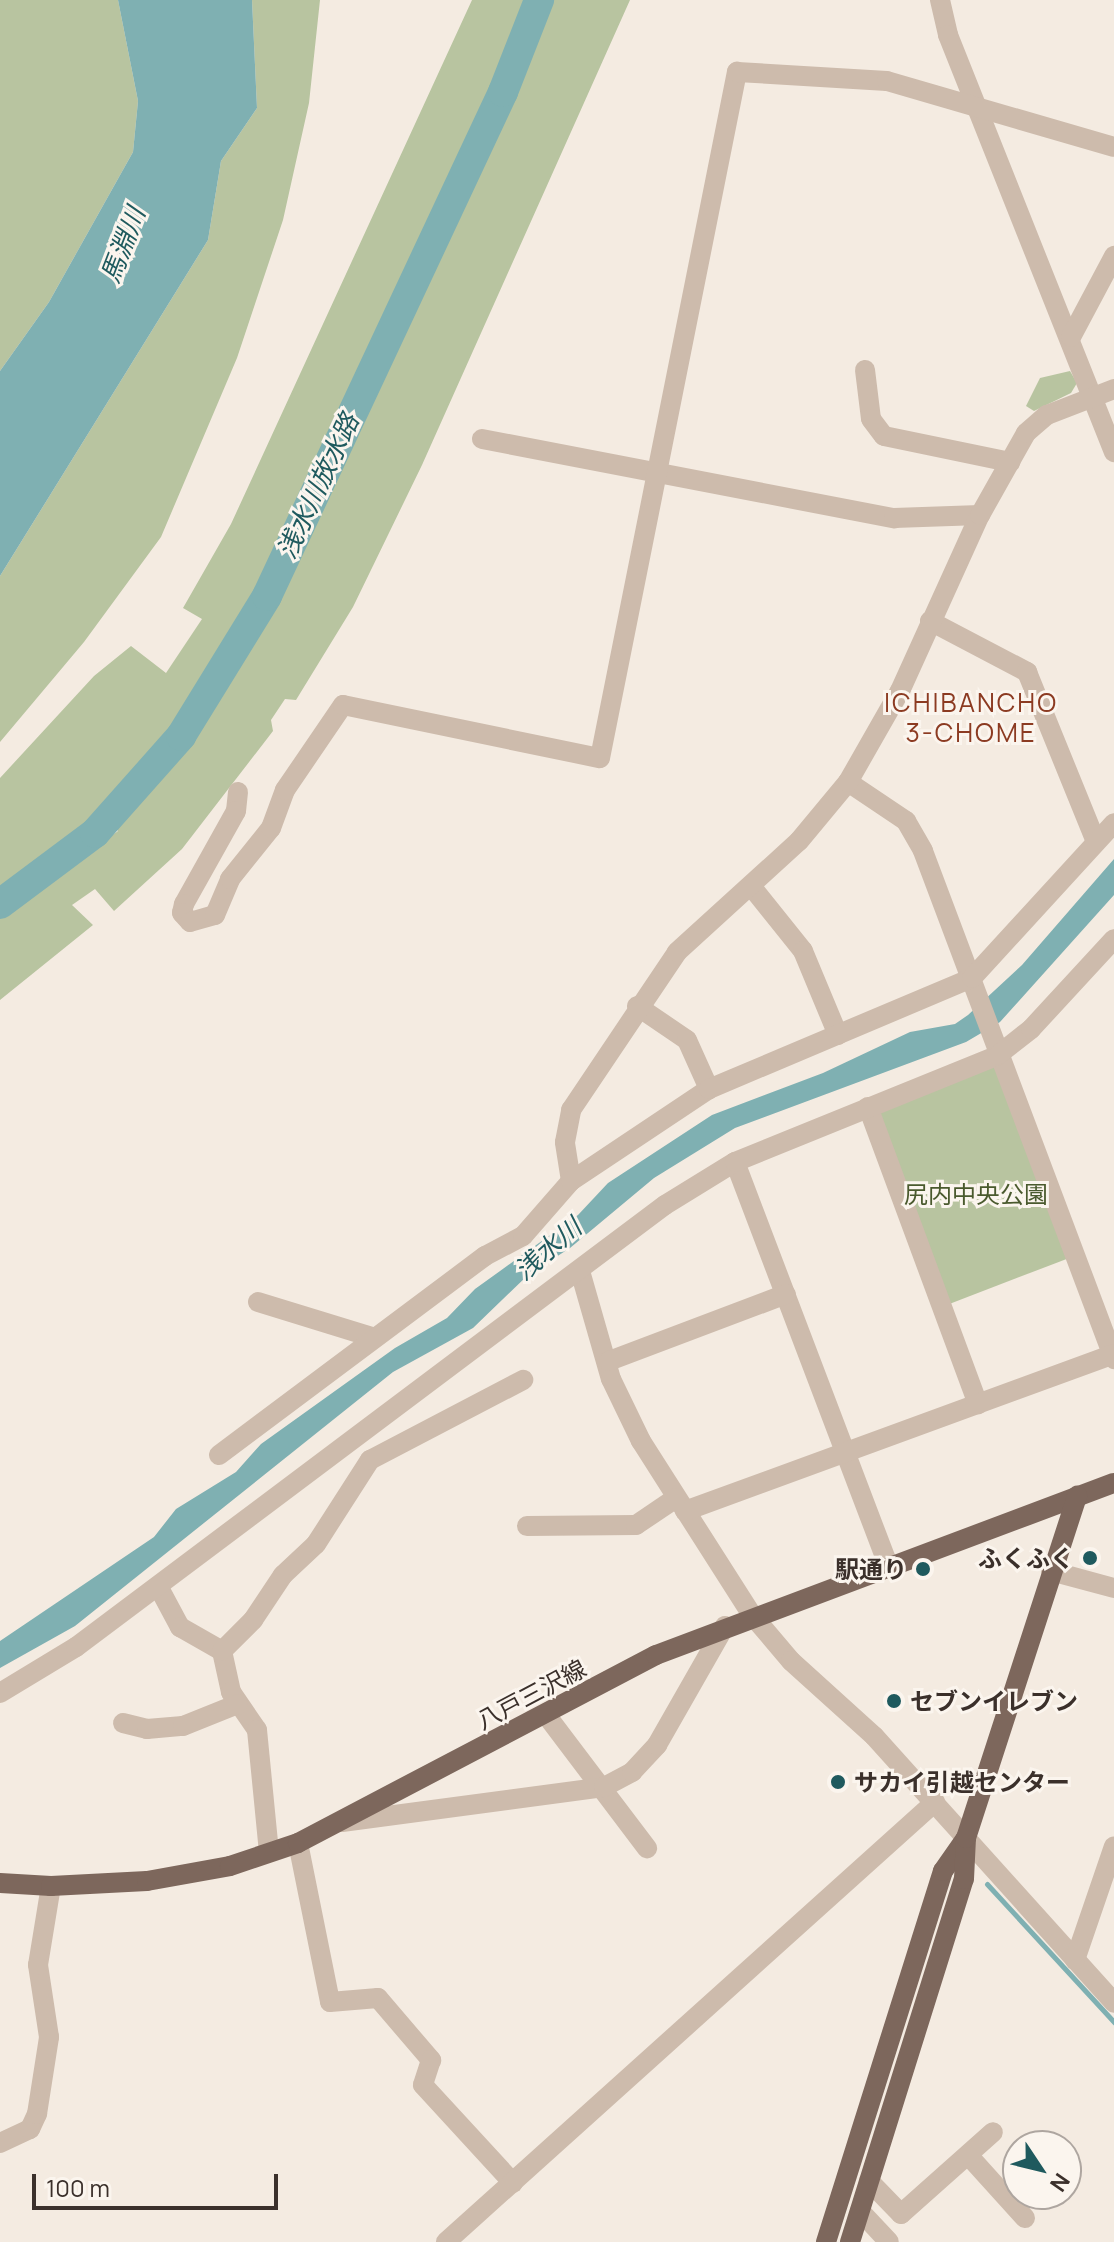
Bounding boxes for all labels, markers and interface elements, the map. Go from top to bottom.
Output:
water label: 馬淵川 [94,203,152,287]
water label: 浅水川放水路 [271,409,365,563]
district label: ICHIBANCHO 3-CHOME [884,687,1058,748]
park label: 尻内中央公園 [904,1180,1048,1208]
water label: 浅水川 [508,1212,588,1286]
place label: ふくふく [978,1544,1074,1572]
marker: ふくふく [1081,1549,1099,1567]
place label: 駅通り [835,1555,907,1583]
marker: 駅通り [914,1560,932,1578]
street label: 八戸三沢線 [471,1653,591,1735]
place label: セブンイレブン [910,1687,1078,1715]
marker: セブンイレブン [885,1692,903,1710]
place label: サカイ引越センター [854,1768,1070,1796]
marker: サカイ引越センター [829,1773,847,1791]
north arrow [1002,2130,1082,2210]
scale bar [36,2158,282,2208]
text: N [1043,2168,1077,2198]
text: 100 m [46,2171,110,2204]

